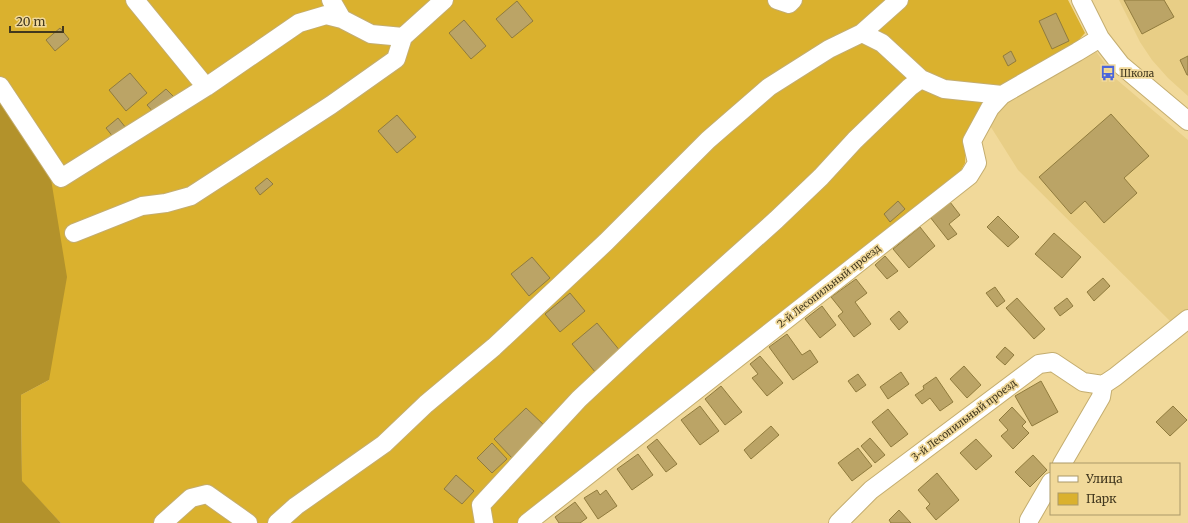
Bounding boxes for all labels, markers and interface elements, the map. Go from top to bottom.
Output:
scale bar [10,8,63,34]
text: 20 m [16,14,45,29]
bus stop icon: Школа [1099,64,1117,82]
place label: Школа [1120,67,1155,80]
street label: 2-й Лесопильный проезд [775,242,883,330]
street label: 3-й Лесопильный проезд [909,376,1019,464]
legend [1050,463,1180,515]
text: Улица [1085,471,1123,486]
text: Парк [1086,491,1117,506]

